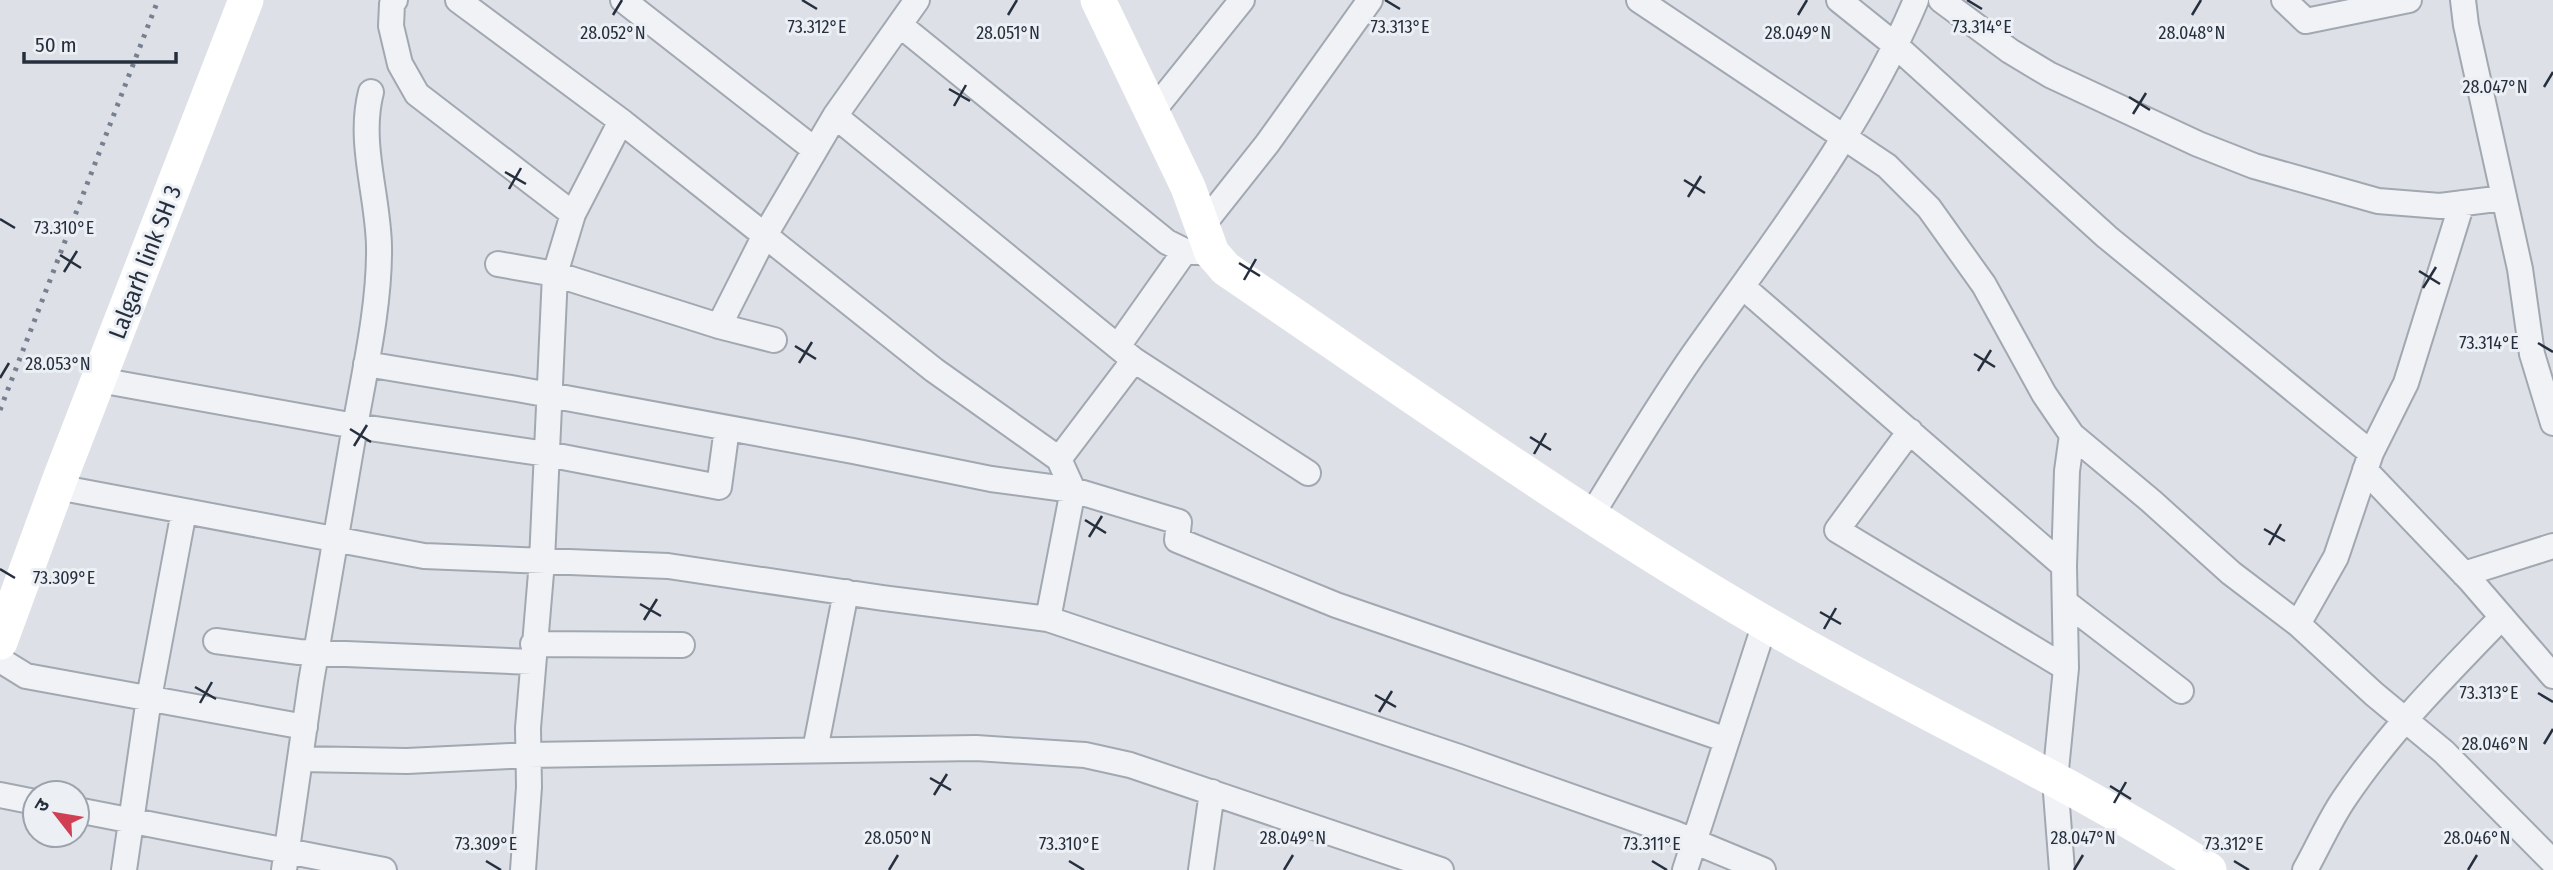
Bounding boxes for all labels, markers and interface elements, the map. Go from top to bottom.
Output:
text: 73.312°E [788,16,846,38]
text: 73.313°E [1371,16,1429,38]
text: 73.314°E [1952,16,2012,38]
scale bar [24,21,177,65]
text: 28.052°N [580,22,646,44]
text: 28.051°N [976,22,1040,44]
text: 28.049°N [1765,22,1831,44]
text: 28.048°N [2159,22,2226,44]
text: 50 m [35,32,77,58]
text: 28.047°N [2462,76,2528,98]
street label: Lalgarh link SH 3 [103,181,187,343]
text: 73.310°E [34,217,94,239]
text: 73.314°E [2459,332,2519,354]
text: 28.053°N [25,353,91,375]
text: 73.309°E [33,567,95,589]
text: 73.313°E [2460,682,2518,704]
text: 28.046°N [2462,733,2528,755]
north arrow [21,779,91,849]
text: उ [29,794,55,816]
text: 28.050°N [865,827,931,849]
text: 28.049°N [1260,827,1326,849]
text: 28.047°N [2050,827,2116,849]
text: 28.046°N [2444,827,2510,849]
text: 73.309°E [455,833,517,855]
text: 73.310°E [1039,833,1099,855]
text: 73.311°E [1623,833,1681,855]
text: 73.312°E [2205,833,2263,855]

